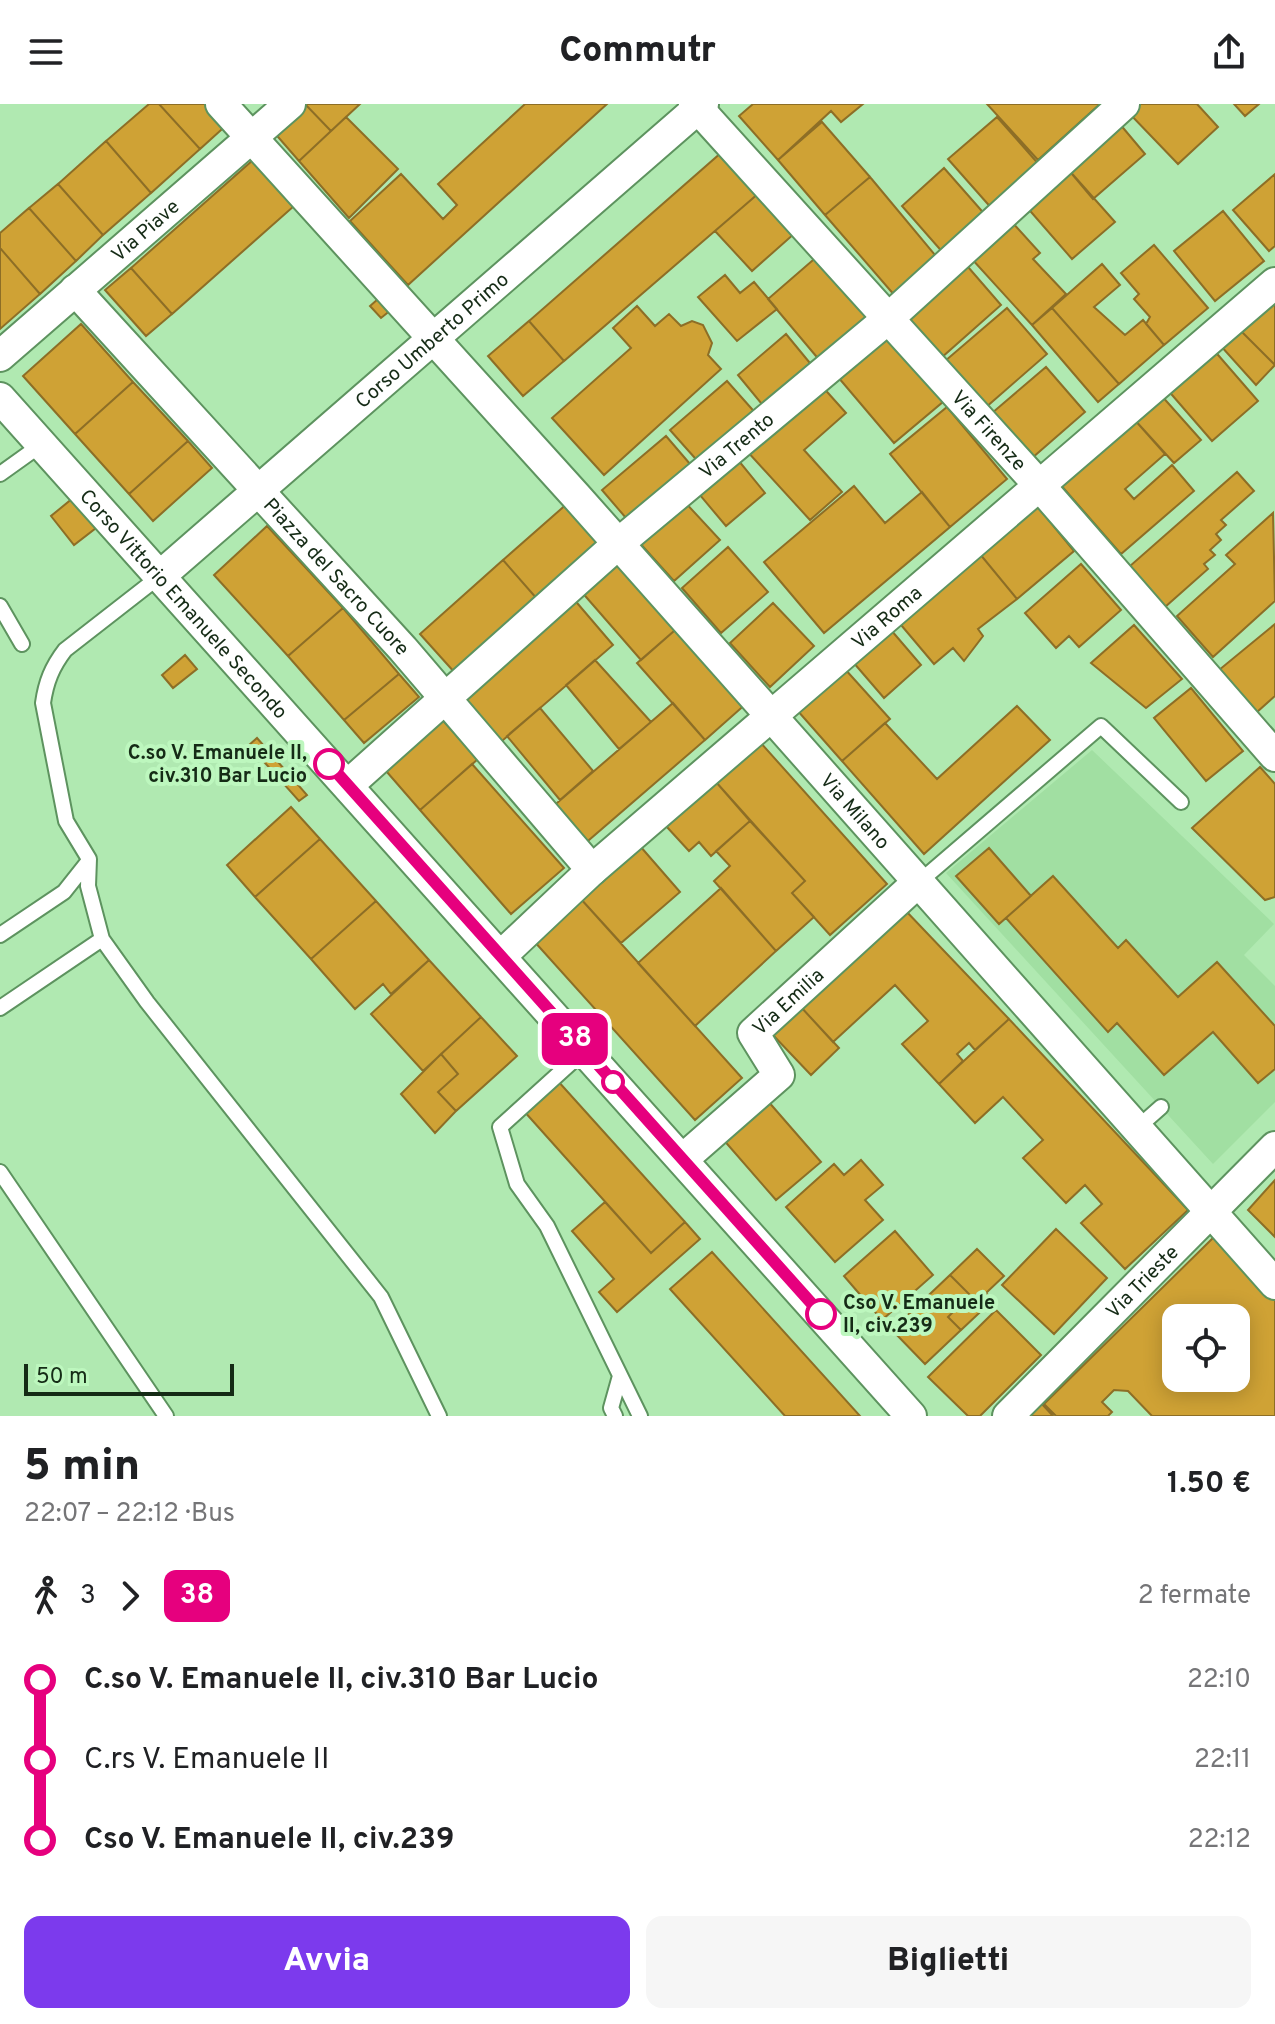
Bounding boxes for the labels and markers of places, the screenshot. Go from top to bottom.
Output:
place label: C.so V. Emanuele II, civ.310 Bar Lucio [128,741,307,790]
marker: C.so V. Emanuele II, civ.310 Bar Lucio [314,749,344,779]
unlabelled marker [602,1071,624,1093]
place label: Cso V. Emanuele II, civ.239 [843,1291,995,1340]
marker: Cso V. Emanuele II, civ.239 [806,1299,836,1329]

